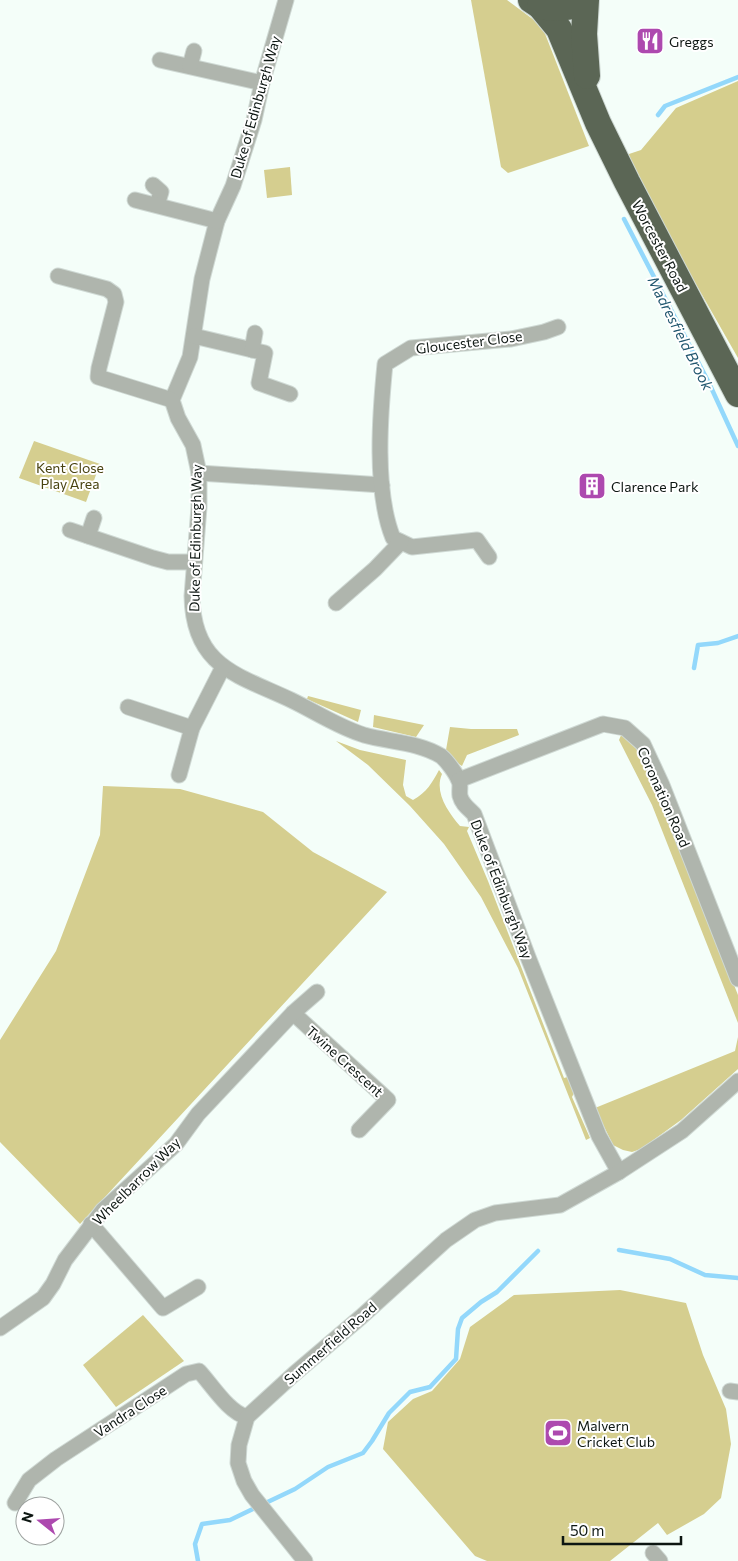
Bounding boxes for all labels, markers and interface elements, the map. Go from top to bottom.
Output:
restaurant icon: Greggs [635,26,665,56]
place label: Greggs [669,33,714,50]
street label: Duke of Edinburgh Way [226,34,284,180]
street label: Worcester Road [629,197,691,295]
water label: Madresfield Brook [644,273,718,394]
street label: Gloucester Close [415,327,523,357]
park label: Kent Close Play Area [36,459,104,492]
street label: Duke of Edinburgh Way [185,464,205,612]
building icon: Clarence Park [577,471,607,501]
place label: Clarence Park [611,478,699,495]
street label: Coronation Road [634,744,694,850]
street label: Duke of Edinburgh Way [468,817,536,961]
street label: Twine Crescent [303,1022,387,1100]
street label: Wheelbarrow Way [89,1134,183,1228]
street label: Summerfield Road [280,1298,380,1388]
street label: Vandra Close [91,1381,169,1441]
place label: Malvern Cricket Club [577,1417,655,1450]
sports icon: Malvern Cricket Club [543,1418,573,1448]
north arrow [15,1496,65,1546]
text: N [17,1510,37,1525]
scale bar [563,1514,680,1546]
text: 50 m [570,1521,604,1539]

